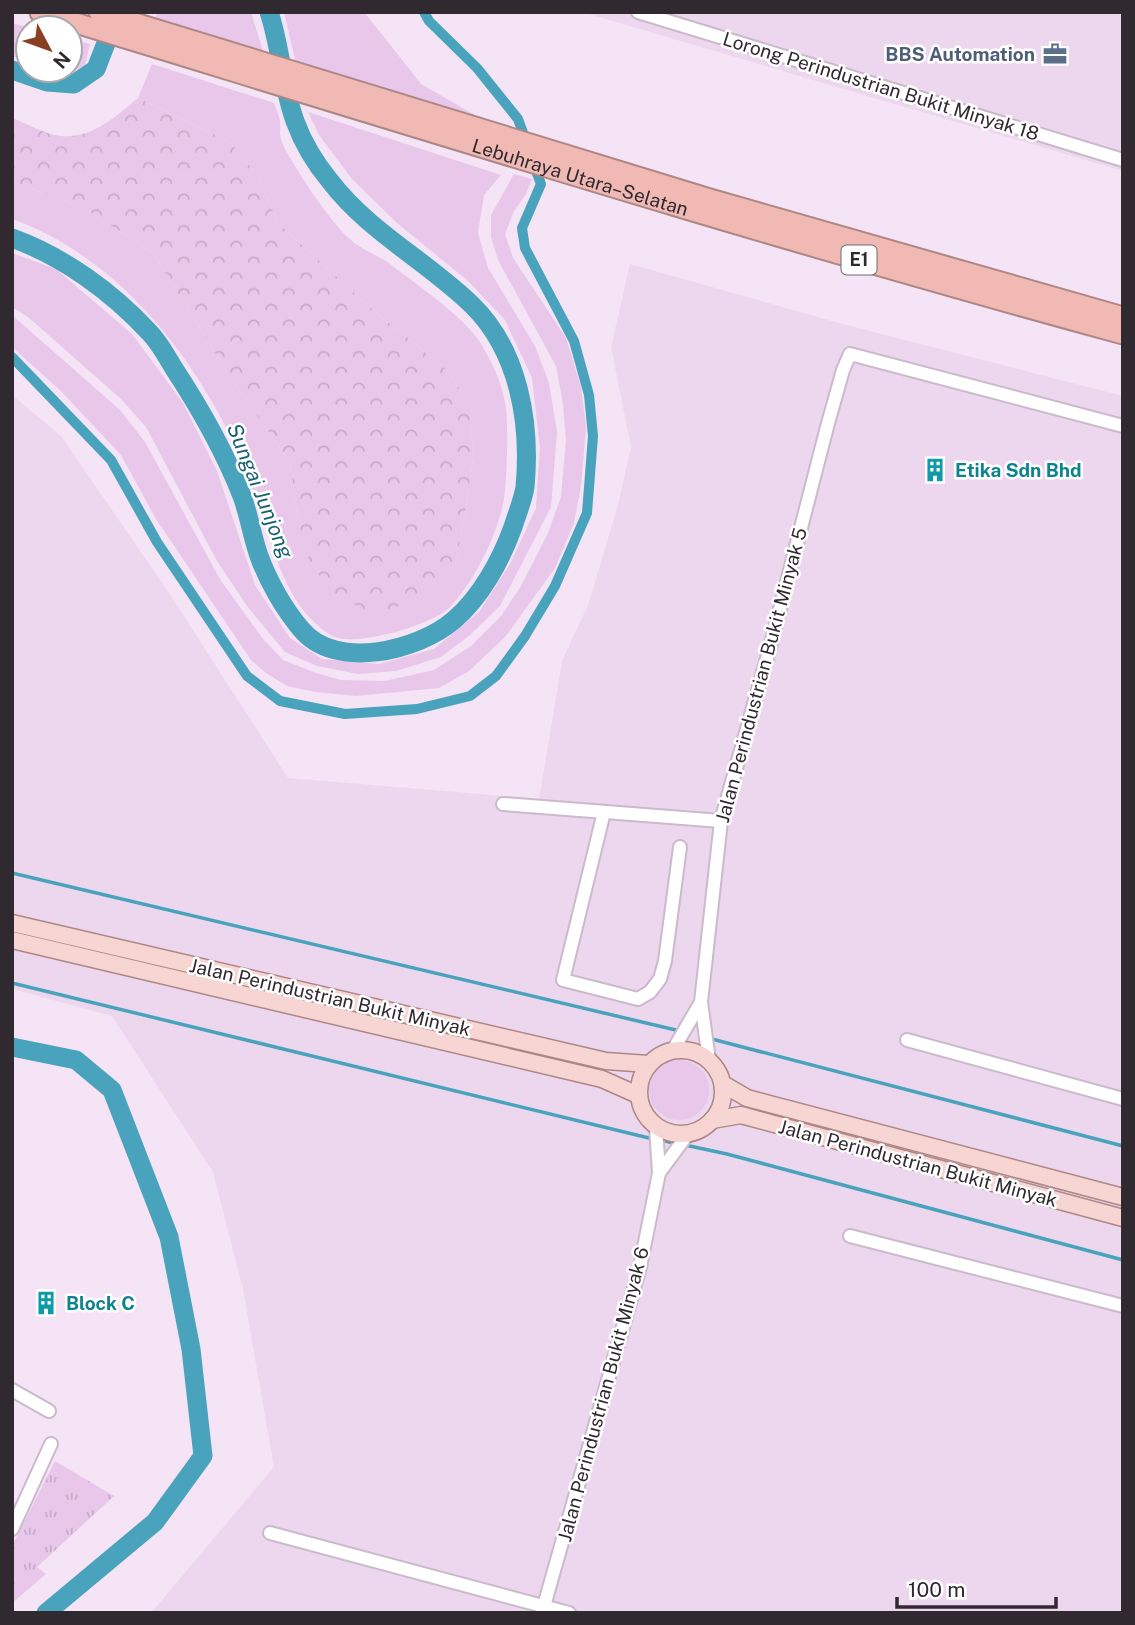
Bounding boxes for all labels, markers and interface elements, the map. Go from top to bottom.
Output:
north arrow [14,14,84,84]
street label: Lorong Perindustrian Bukit Minyak 18 [720,27,1042,145]
office icon: BBS Automation [1041,40,1069,68]
place label: BBS Automation [885,43,1035,65]
text: N [49,47,75,73]
street label: Lebuhraya Utara–Selatan [470,134,691,220]
road number: E1 [842,246,876,274]
water label: Sungai Junjong [222,420,299,563]
building icon: Etika Sdn Bhd [921,456,949,484]
place label: Etika Sdn Bhd [955,459,1081,481]
street label: Jalan Perindustrian Bukit Minyak 5 [711,525,811,825]
street label: Jalan Perindustrian Bukit Minyak [187,954,473,1040]
street label: Jalan Perindustrian Bukit Minyak [776,1115,1060,1211]
street label: Jalan Perindustrian Bukit Minyak 6 [553,1244,653,1544]
building icon: Block C [32,1289,60,1317]
place label: Block C [66,1292,135,1314]
scale bar [897,1566,1056,1610]
text: 100 m [908,1577,965,1602]

